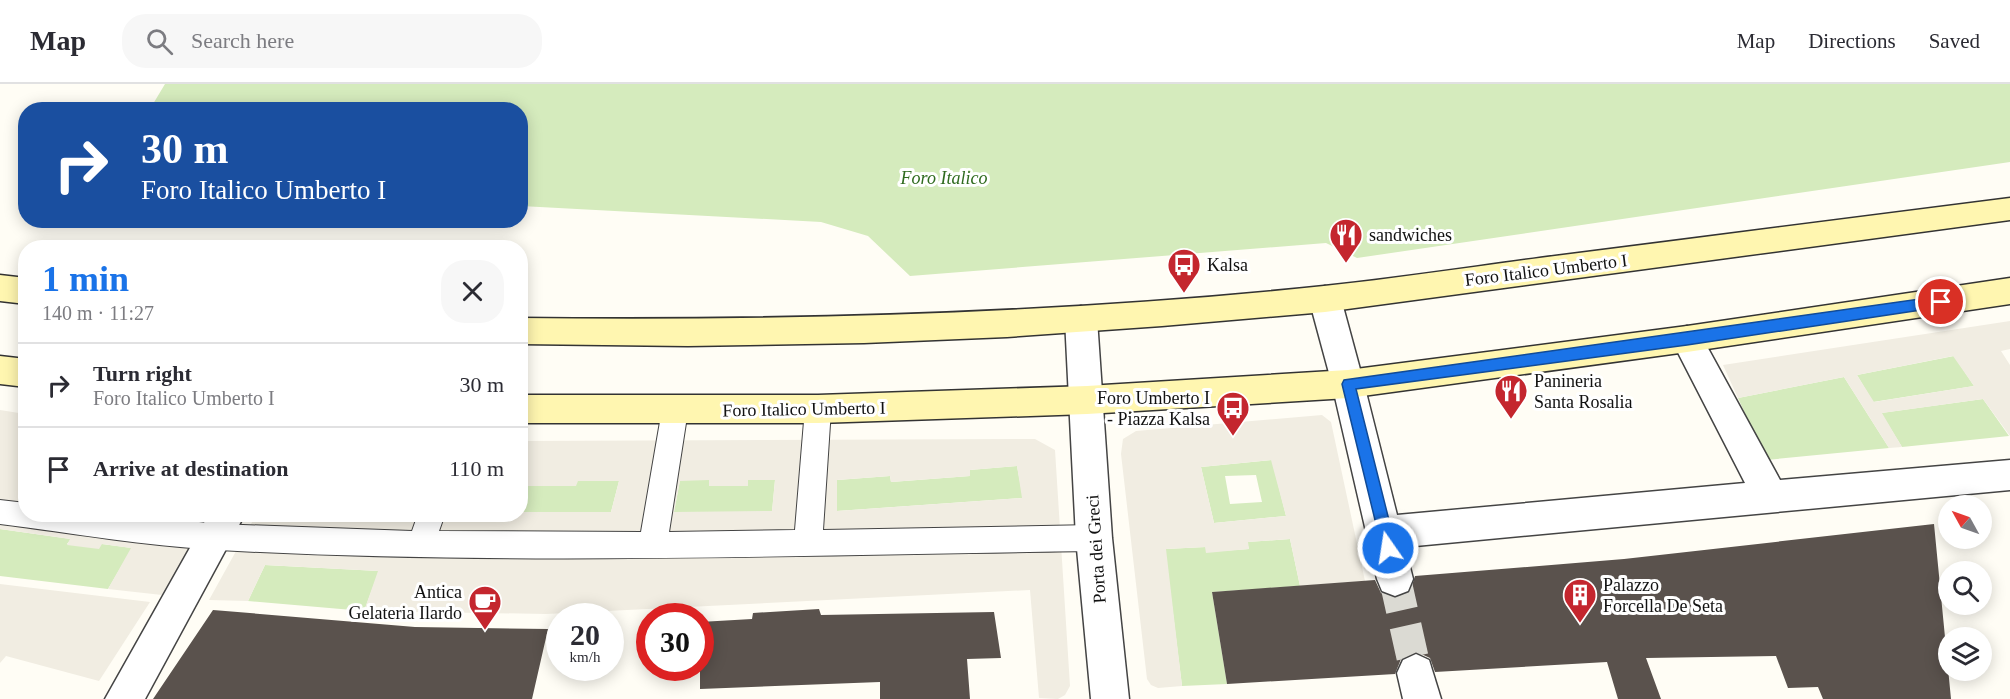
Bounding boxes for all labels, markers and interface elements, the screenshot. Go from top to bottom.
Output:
search box [122,14,542,68]
text: Map [30,25,86,56]
icon: search [143,25,176,58]
text: Search here [191,28,294,53]
text: Map [1737,29,1775,53]
text: Directions [1808,29,1896,53]
text: Saved [1929,29,1980,53]
icon: right [42,126,120,204]
text: 30 m [141,126,229,172]
park label: Foro Italico [900,168,987,188]
text: Foro Italico Umberto I [141,175,386,205]
restaurant icon: sandwiches [1328,217,1364,264]
place label: sandwiches [1369,225,1452,245]
bus stop icon: Kalsa [1166,247,1202,294]
street label: Foro Italico Umberto I [1464,250,1628,290]
place label: Kalsa [1207,255,1248,275]
text: 1 min [42,259,129,299]
button: close [441,260,504,323]
pin [1915,276,1966,327]
icon: arrive [1924,285,1957,318]
text: 140 m · 11:27 [42,302,154,324]
text: Turn right [93,361,192,386]
icon: right [42,369,75,402]
place label: Panineria Santa Rosalia [1534,371,1632,412]
text: 30 m [459,372,504,397]
restaurant icon: Panineria Santa Rosalia [1493,373,1529,420]
text: Foro Italico Umberto I [93,387,275,409]
place label: Foro Umberto I - Piazza Kalsa [1097,388,1210,429]
bus stop icon: Foro Umberto I - Piazza Kalsa [1215,390,1251,437]
street label: Foro Italico Umberto I [722,398,886,420]
icon: arrive [42,453,75,486]
text: Arrive at destination [93,456,289,481]
text: 110 m [449,456,504,481]
street label: Porta dei Greci [1082,494,1110,604]
north arrow [1938,495,1992,549]
map controls [1938,495,1992,681]
position arrow [1356,516,1420,580]
button: search [1938,561,1992,615]
place label: Palazzo Forcella De Seta [1603,575,1723,616]
building icon: Palazzo Forcella De Seta [1562,577,1598,624]
place label: Antica Gelateria Ilardo [349,582,462,623]
cafe icon: Antica Gelateria Ilardo [467,584,503,631]
speed limit sign: 30 [636,603,714,681]
text: 20 [570,618,600,651]
button: layers [1938,627,1992,681]
text: km/h [570,649,600,665]

